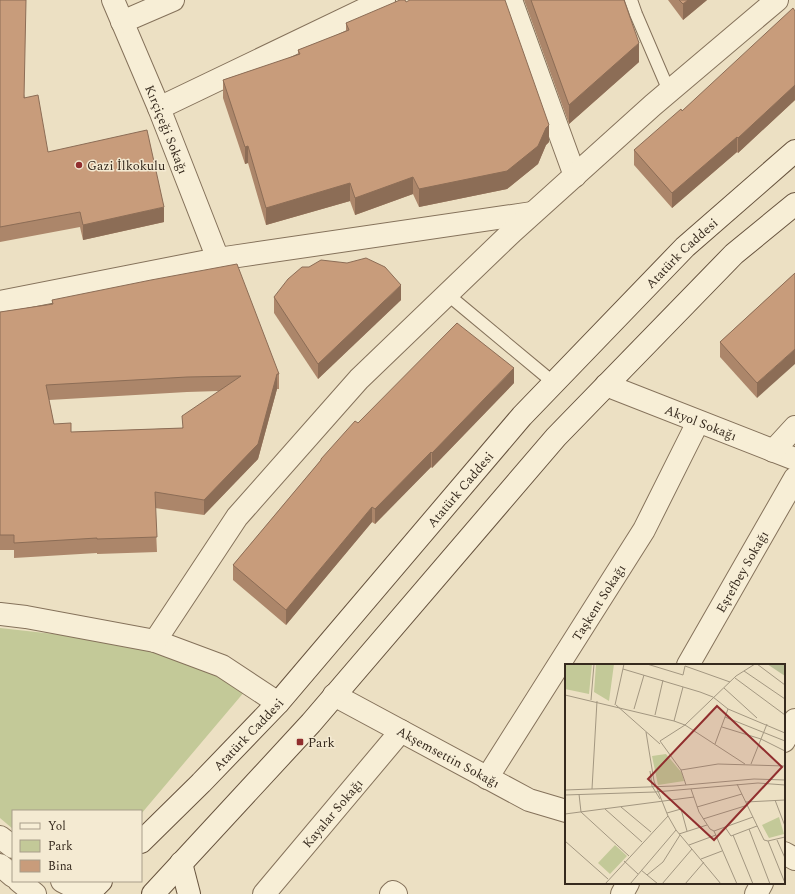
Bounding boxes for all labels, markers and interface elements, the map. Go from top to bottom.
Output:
street label: Kırçiçeği Sokağı [139,82,193,177]
place label: Gazi İlkokulu [87,156,165,176]
marker: Gazi İlkokulu [74,160,84,170]
street label: Atatürk Caddesi [641,214,723,293]
street label: Akyol Sokağı [662,400,740,446]
street label: Atatürk Caddesi [422,447,499,532]
street label: Eşrefbey Sokağı [711,527,774,617]
street label: Taşkent Sokağı [567,560,631,645]
inset map [565,664,785,884]
street label: Atatürk Caddesi [209,694,289,776]
street label: Akşemsettin Sokağı [393,722,503,793]
place label: Park [308,733,335,753]
marker: Park [295,737,305,747]
street label: Kayalar Sokağı [298,774,368,853]
legend [12,810,142,882]
text: Yol [48,817,66,836]
text: Park [48,837,73,856]
text: Bina [48,857,73,876]

